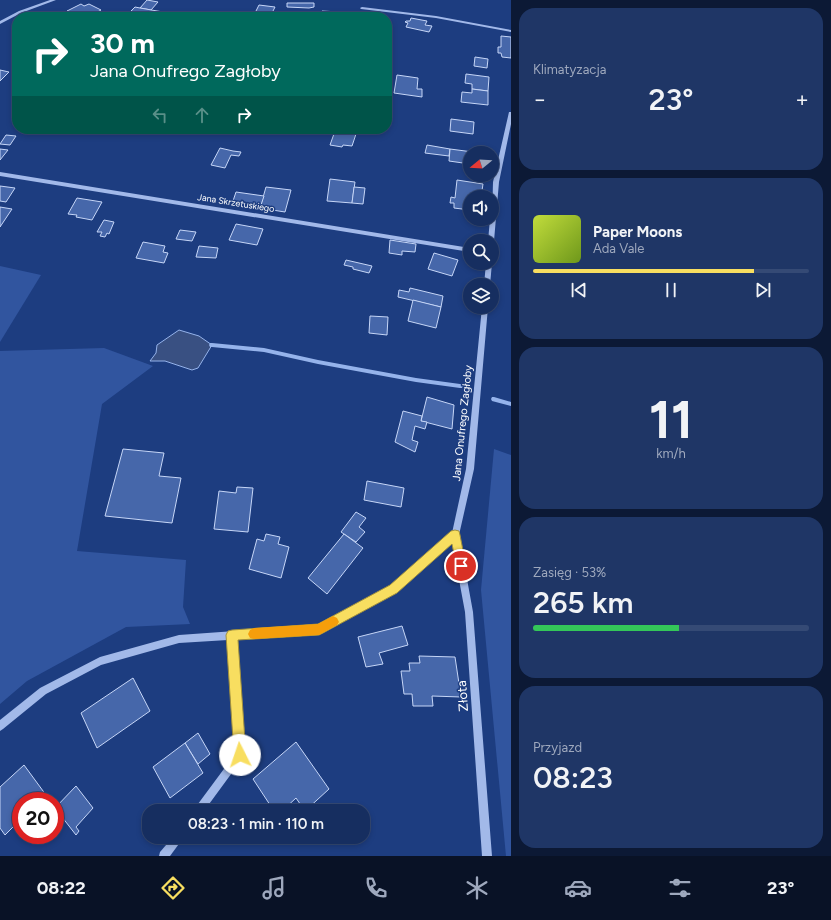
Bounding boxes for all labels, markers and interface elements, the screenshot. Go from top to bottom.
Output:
text: 30 m [90,26,155,60]
icon: right [24,28,76,80]
text: Jana Onufrego Zagłoby [90,60,281,82]
text: Klimatyzacja [533,62,606,77]
text: 23° [649,81,693,118]
text: − [533,86,547,113]
text: + [795,86,809,113]
icon: left [149,104,171,126]
icon: ahead [191,104,213,126]
icon: right [233,104,255,126]
north arrow [463,146,499,182]
map controls [463,146,499,314]
button: sound [463,190,499,226]
street label: Jana Skrzetuskiego [197,191,275,214]
text: Paper Moons [593,223,682,241]
button: search [463,234,499,270]
text: Ada Vale [593,241,644,256]
button: layers [463,278,499,314]
icon: previous [568,279,590,301]
icon: pause [660,279,682,301]
icon: next [752,279,774,301]
street label: Jana Onufrego Zagłoby [450,364,475,482]
text: 11 [649,389,693,451]
text: km/h [656,446,686,461]
pin [444,549,478,583]
icon: arrive [450,555,472,577]
text: Zasięg · 53% [533,565,606,580]
text: 265 km [533,584,633,621]
street label: Złota [454,680,471,712]
position arrow [219,734,261,776]
text: Przyjazd [533,740,582,755]
text: 08:23 [533,759,613,796]
speed limit sign: 20 [12,792,64,844]
text: 08:23 · 1 min · 110 m [188,815,324,833]
icon: directions [159,874,187,902]
icon: music [260,874,288,902]
icon: phone [362,874,390,902]
icon: climate [463,874,491,902]
icon: car [564,874,592,902]
icon: filters [666,874,694,902]
text: 08:22 [37,877,86,899]
text: 23° [767,877,794,899]

